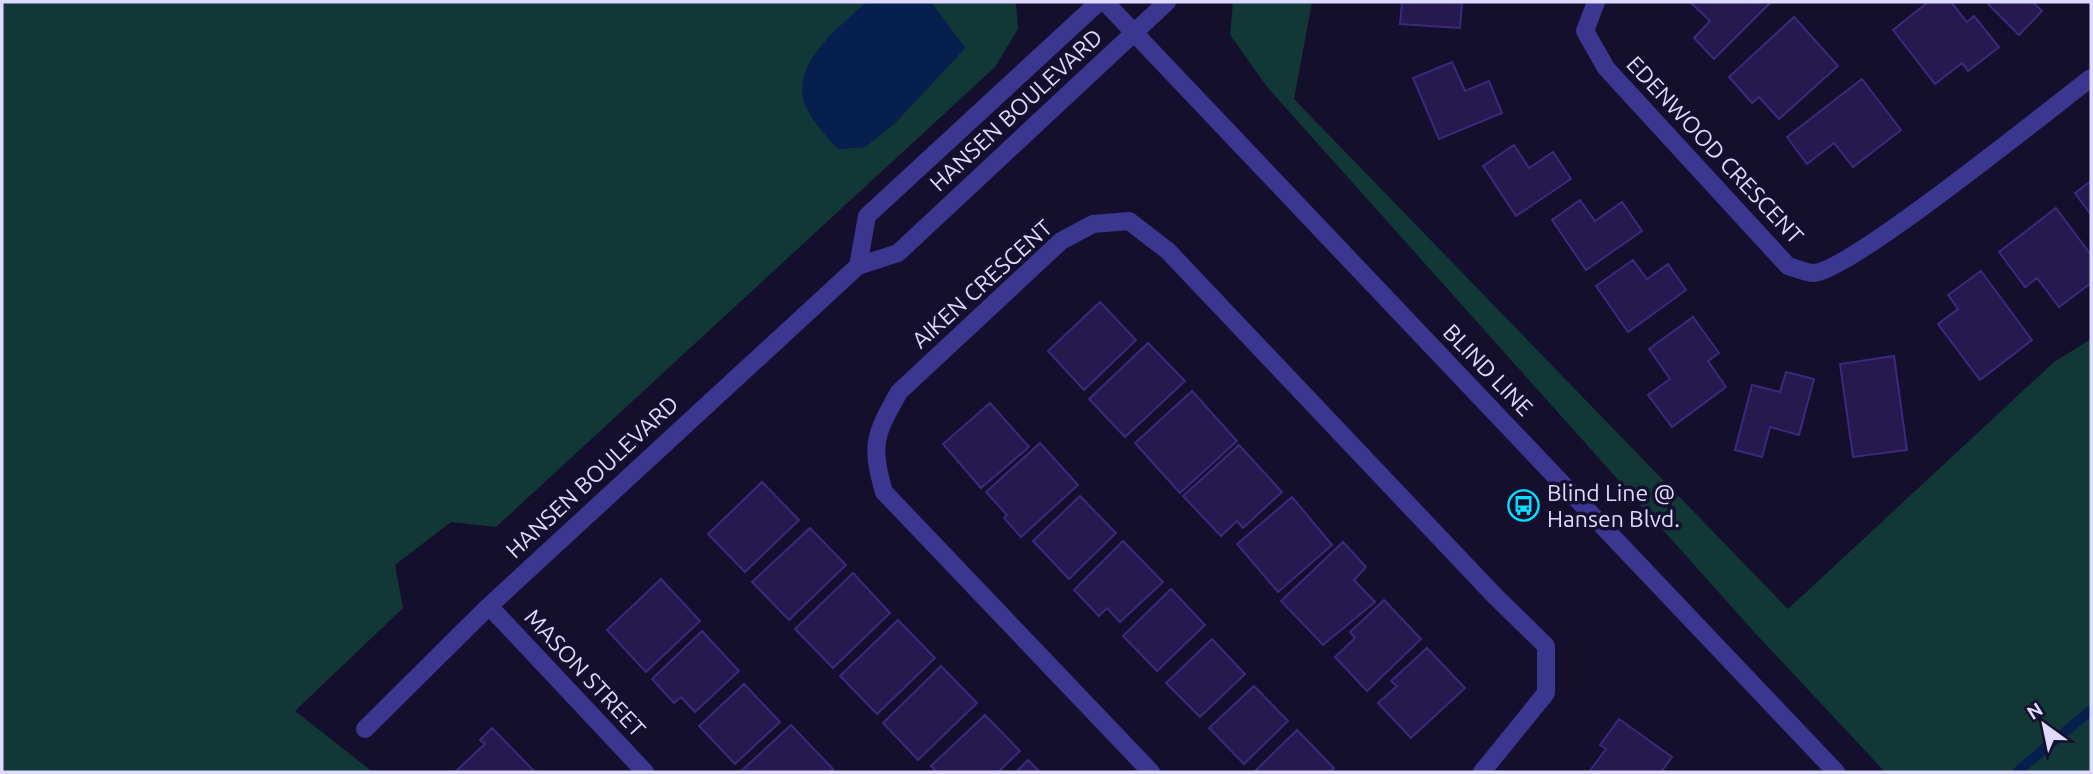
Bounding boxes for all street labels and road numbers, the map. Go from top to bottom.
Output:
street label: HANSEN BOULEVARD [925,23,1107,196]
street label: EDENWOOD CRESCENT [1622,51,1809,248]
street label: AIKEN CRESCENT [907,214,1057,353]
street label: BLIND LINE [1439,319,1538,420]
street label: HANSEN BOULEVARD [501,390,683,563]
street label: MASON STREET [520,604,651,742]

